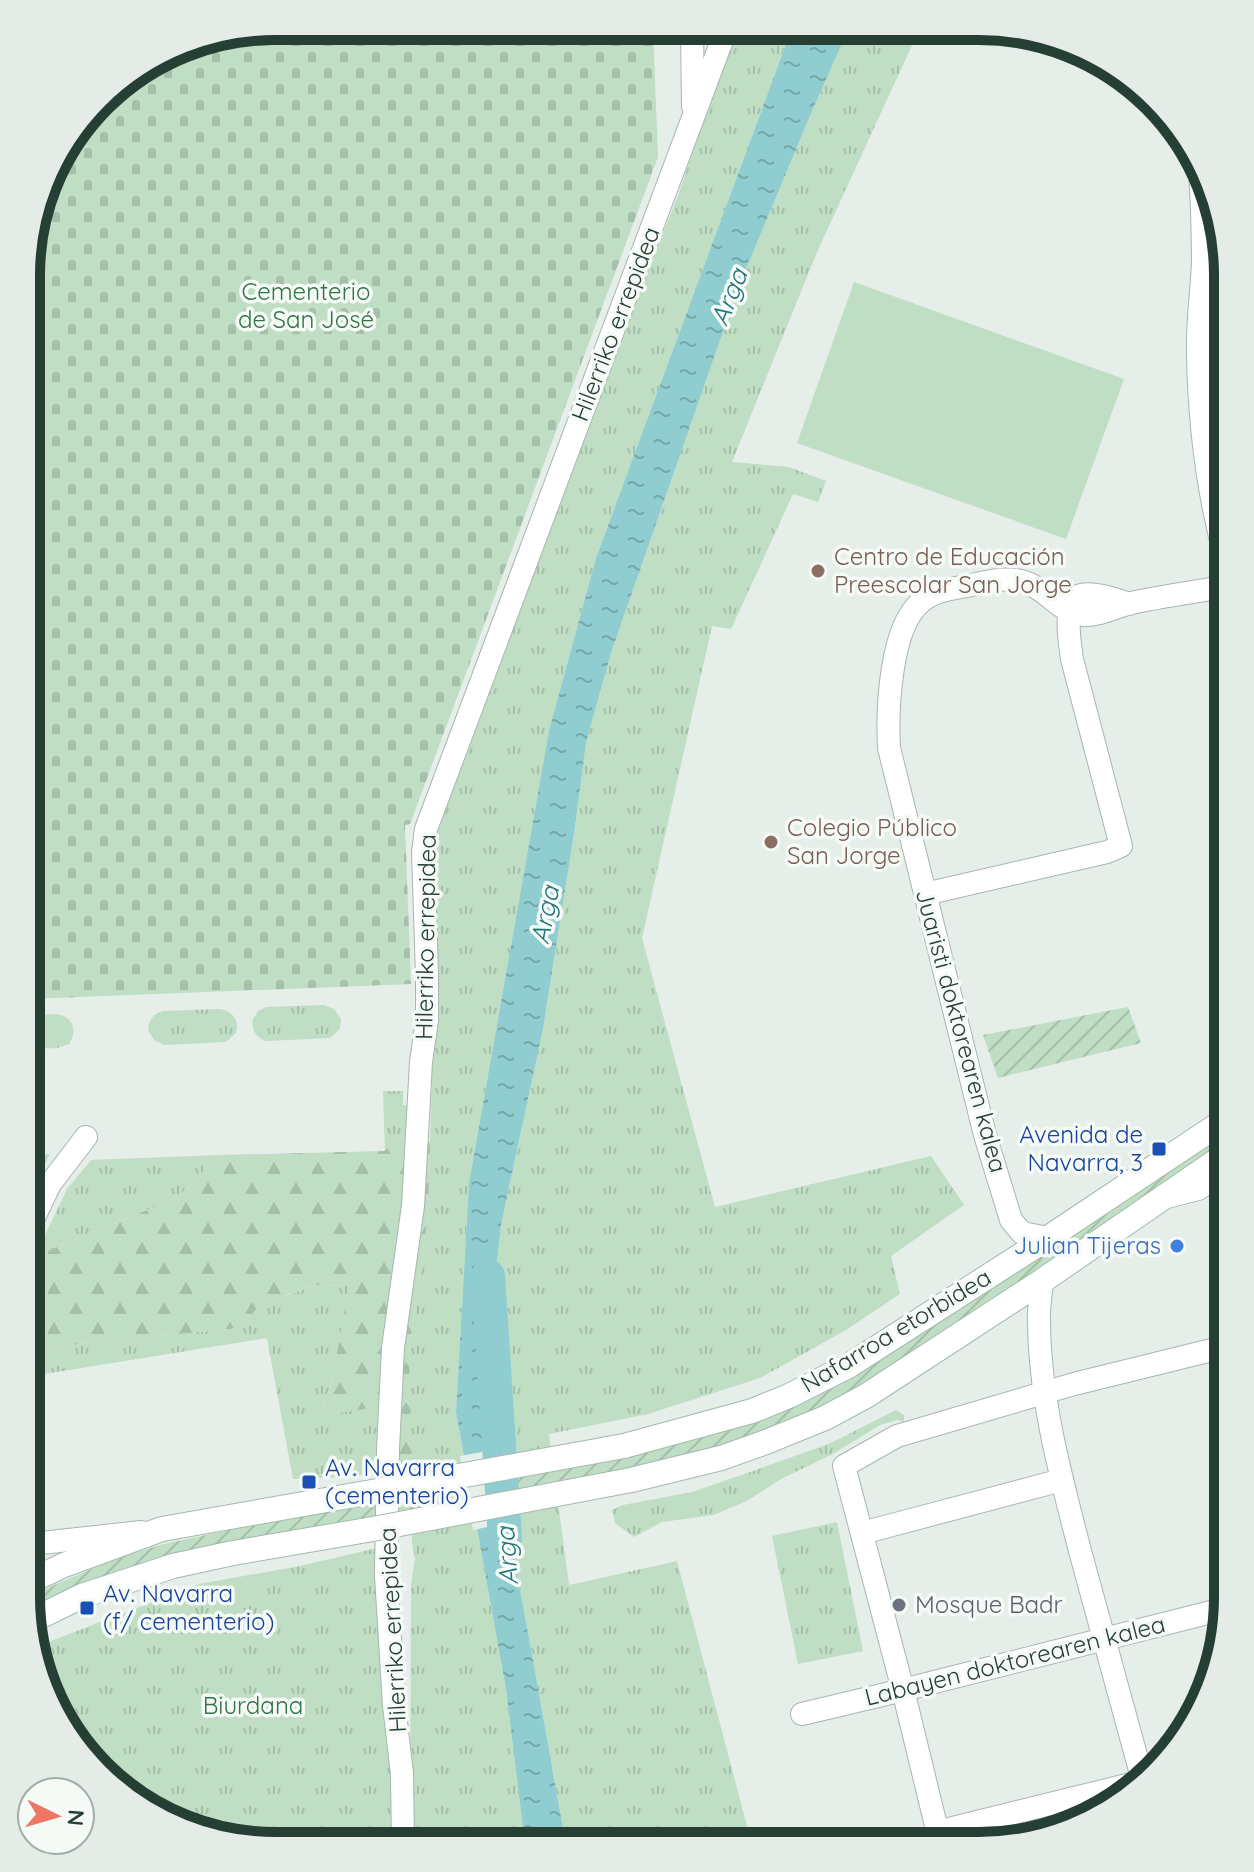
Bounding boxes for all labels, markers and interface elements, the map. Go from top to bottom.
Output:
street label: Hilerriko errepidea [564,222,666,425]
water label: Arga [702,262,755,330]
park label: Cementerio de San José [238,276,374,334]
place label: Centro de Educación Preescolar San Jorge [834,541,1072,599]
marker: Centro de Educación Preescolar San Jorge [809,562,827,580]
place label: Colegio Público San Jorge [787,812,957,870]
marker: Colegio Público San Jorge [762,833,780,851]
street label: Hilerriko errepidea [408,834,442,1040]
water label: Arga [523,882,567,947]
street label: Juaristi doktorearen kalea [910,886,1014,1176]
place label: Avenida de Navarra, 3 [1019,1119,1143,1177]
marker: Avenida de Navarra, 3 [1150,1140,1168,1158]
place label: Julian Tijeras [1014,1230,1161,1260]
marker: Julian Tijeras [1168,1237,1186,1255]
street label: Nafarroa etorbidea [795,1262,996,1399]
place label: Av. Navarra (cementerio) [325,1452,469,1510]
marker: Av. Navarra (cementerio) [300,1473,318,1491]
water label: Arga [488,1525,525,1586]
street label: Hilerriko errepidea [372,1527,412,1734]
place label: Av. Navarra (f/ cementerio) [103,1578,274,1636]
place label: Mosque Badr [915,1589,1063,1619]
marker: Mosque Badr [890,1596,908,1614]
marker: Av. Navarra (f/ cementerio) [78,1599,96,1617]
street label: Labayen doktorearen kalea [861,1608,1168,1712]
park label: Biurdana [203,1690,303,1720]
north arrow [16,1776,96,1856]
text: N [61,1808,91,1827]

